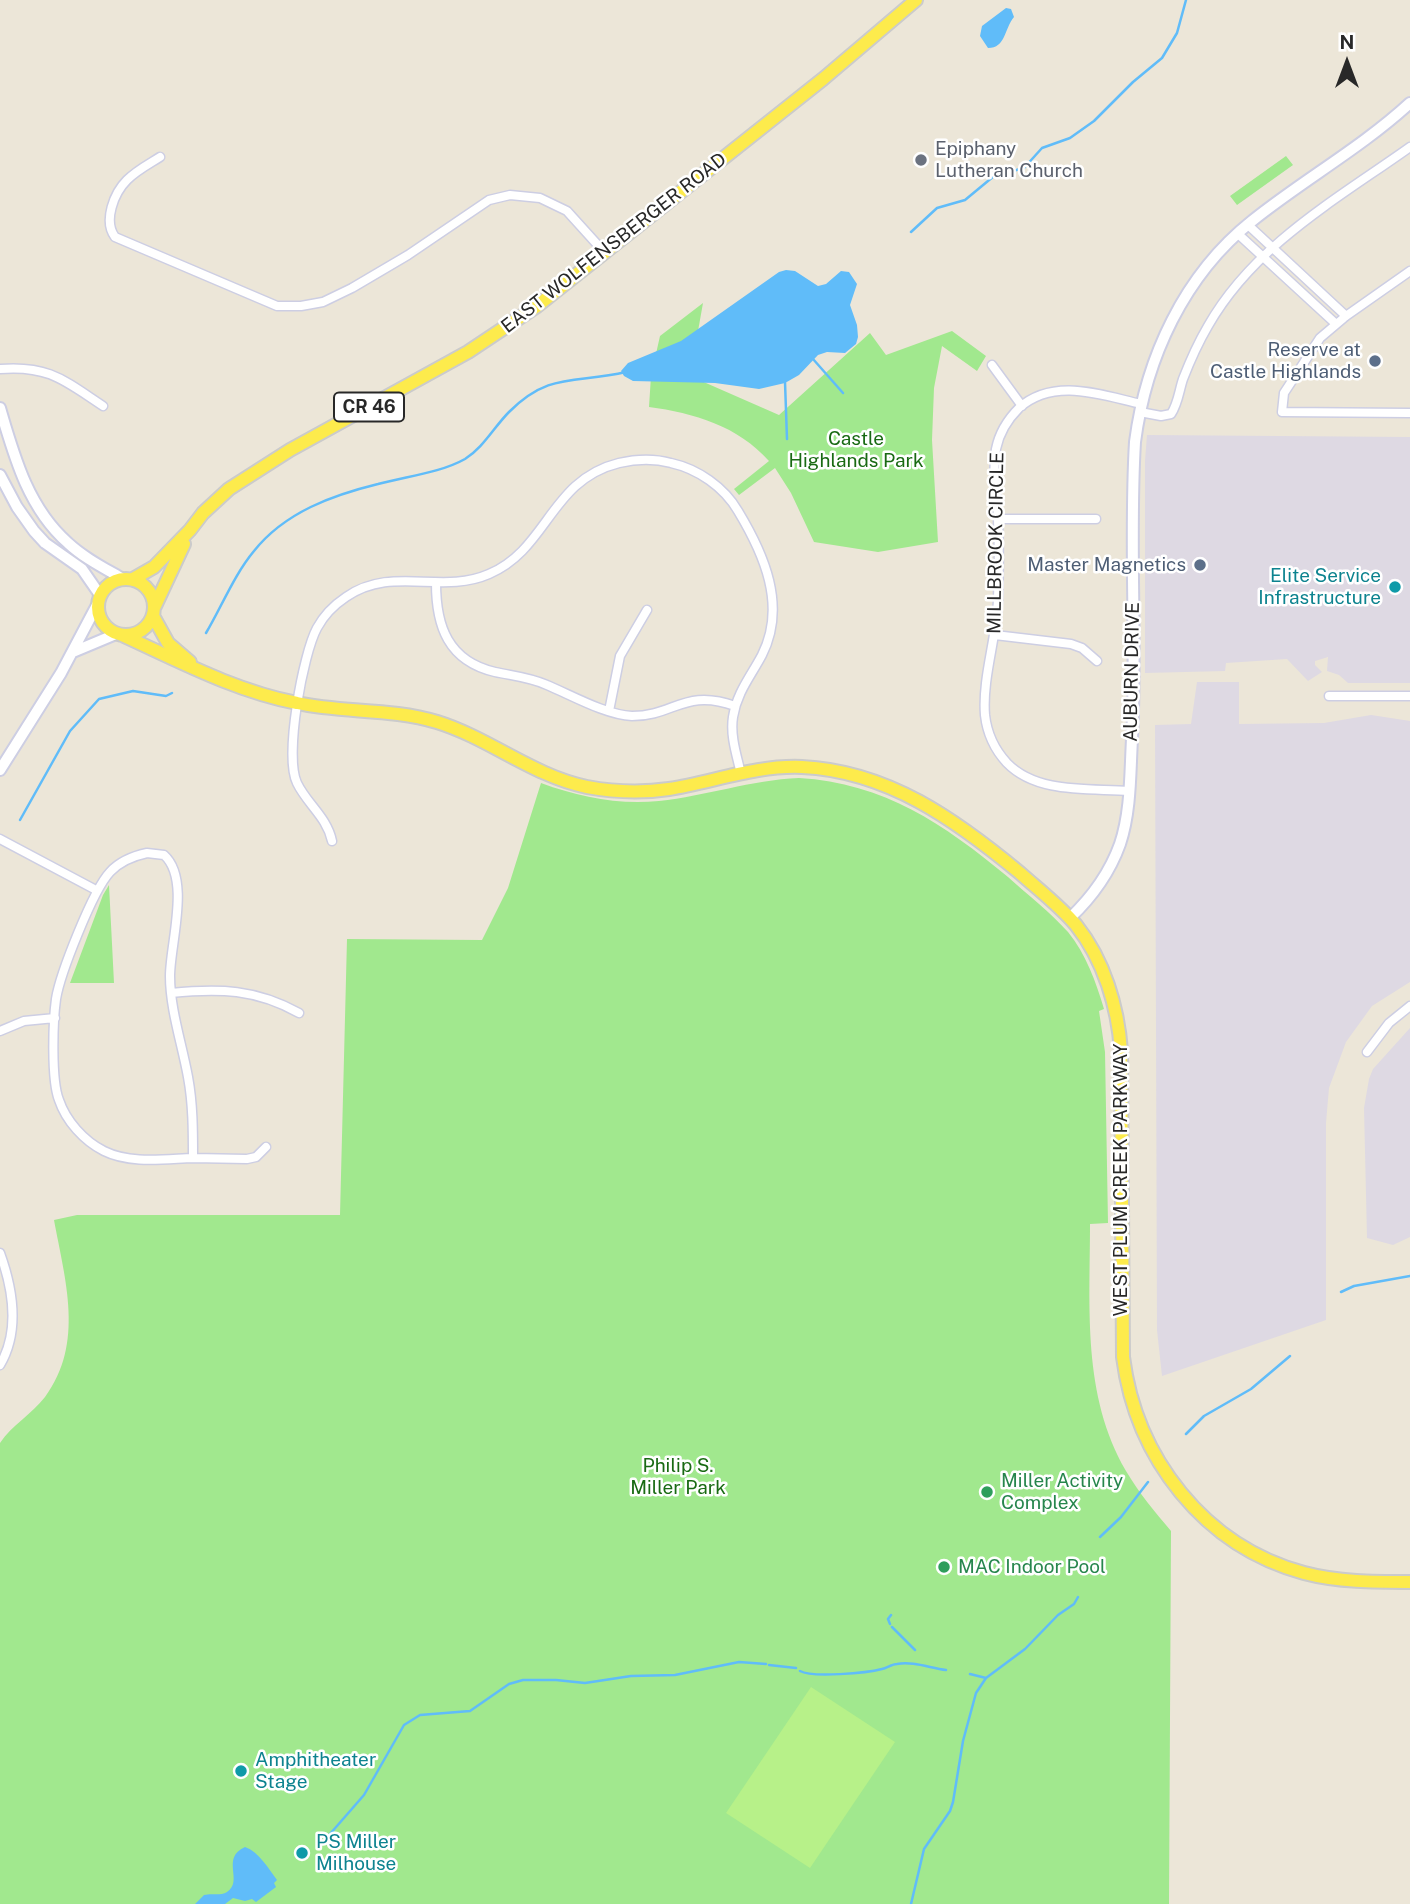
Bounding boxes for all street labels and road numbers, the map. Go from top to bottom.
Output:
street label: EAST WOLFENSBERGER ROAD [497,148,731,338]
road number: CR 46 [334,393,404,422]
street label: MILLBROOK CIRCLE [983,452,1009,634]
street label: AUBURN DRIVE [1119,602,1145,742]
street label: WEST PLUM CREEK PARKWAY [1110,1043,1132,1317]

